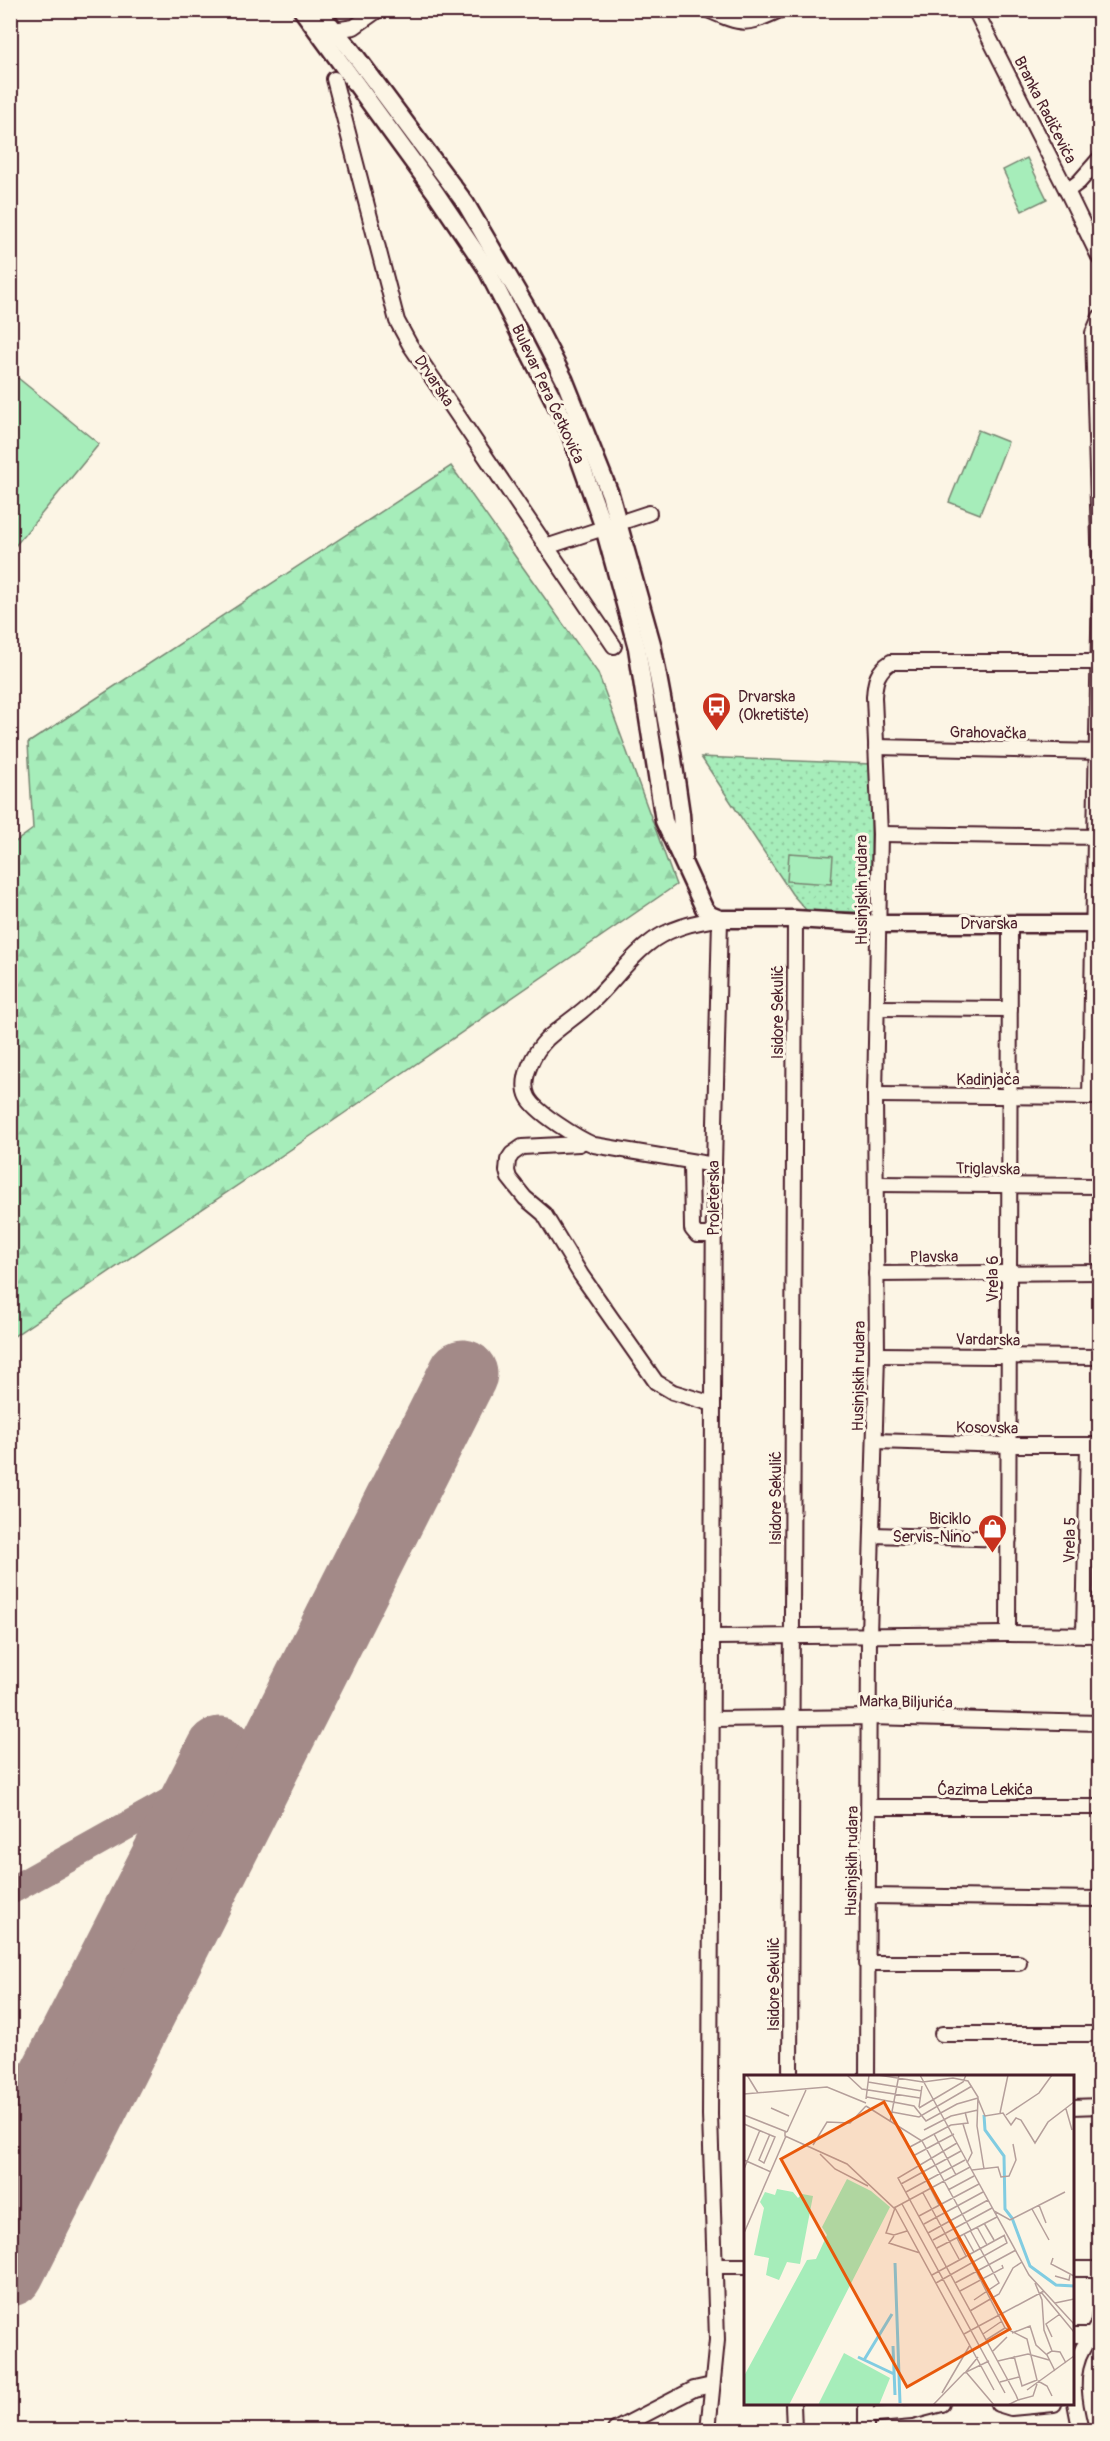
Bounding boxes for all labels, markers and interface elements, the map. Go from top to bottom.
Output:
street label: Branka Radičevića [1009,53,1081,167]
street label: Bulevar Pera Ćetkovića [507,321,589,467]
street label: Drvarska [410,352,458,410]
place label: Drvarska (Okretište) [738,687,810,725]
bus stop icon: Drvarska (Okretište) [701,690,733,732]
street label: Grahovačka [949,722,1027,744]
street label: Husinjskih rudara [852,835,872,945]
street label: Drvarska [960,914,1018,934]
street label: Isidore Sekulić [768,965,788,1059]
street label: Kadinjača [956,1070,1020,1090]
street label: Triglavska [955,1158,1021,1180]
street label: Proleterska [704,1160,724,1236]
street label: Plavska [910,1247,958,1267]
street label: Vrela 6 [983,1256,1003,1302]
street label: Husinjskih rudara [848,1321,870,1431]
street label: Vardarska [955,1329,1021,1351]
street label: Kosovska [956,1417,1018,1439]
street label: Isidore Sekulić [766,1451,786,1545]
place label: Biciklo Servis-Nino [893,1509,971,1547]
shop icon: Biciklo Servis-Nino [976,1512,1008,1554]
street label: Vrela 5 [1060,1517,1080,1563]
street label: Marka Biljurića [859,1691,953,1713]
street label: Ćazima Lekića [937,1780,1033,1800]
street label: Husinjskih rudara [841,1806,863,1916]
street label: Isidore Sekulić [764,1937,784,2031]
inset map [744,2075,1074,2405]

